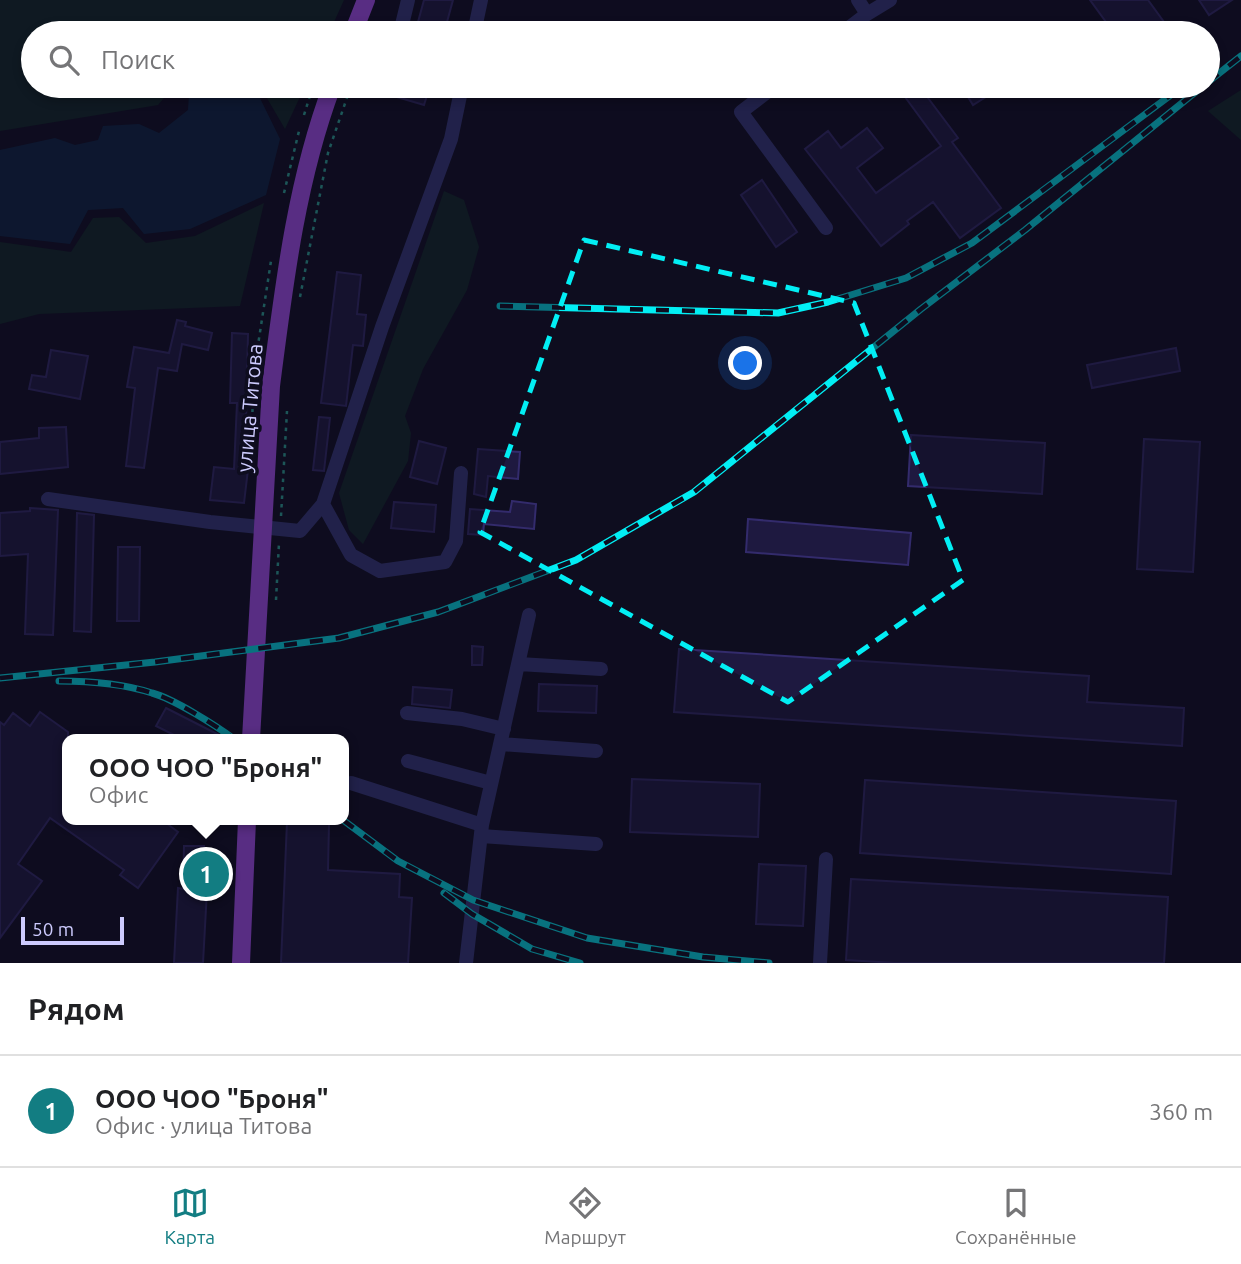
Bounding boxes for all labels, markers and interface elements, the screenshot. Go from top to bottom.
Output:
search box [21,21,1220,98]
icon: search [45,41,83,79]
text: Поиск [101,45,175,74]
street label: улица Титова [231,343,267,473]
your location [728,346,762,380]
popup [62,734,349,825]
text: ООО ЧОО "Броня" [89,753,322,782]
text: Офис [89,782,148,807]
pin: 1 [183,848,229,900]
scale bar [21,914,124,946]
text: 50 m [32,918,74,940]
text: Рядом [28,992,124,1026]
text: ООО ЧОО "Броня" [95,1084,328,1113]
text: 1 [45,1099,57,1124]
text: 360 m [1149,1099,1213,1124]
text: Офис · улица Титова [95,1113,312,1138]
tab: Карта [165,1184,215,1248]
tab: Маршрут [544,1184,626,1248]
tab: Сохранённые [955,1184,1077,1248]

